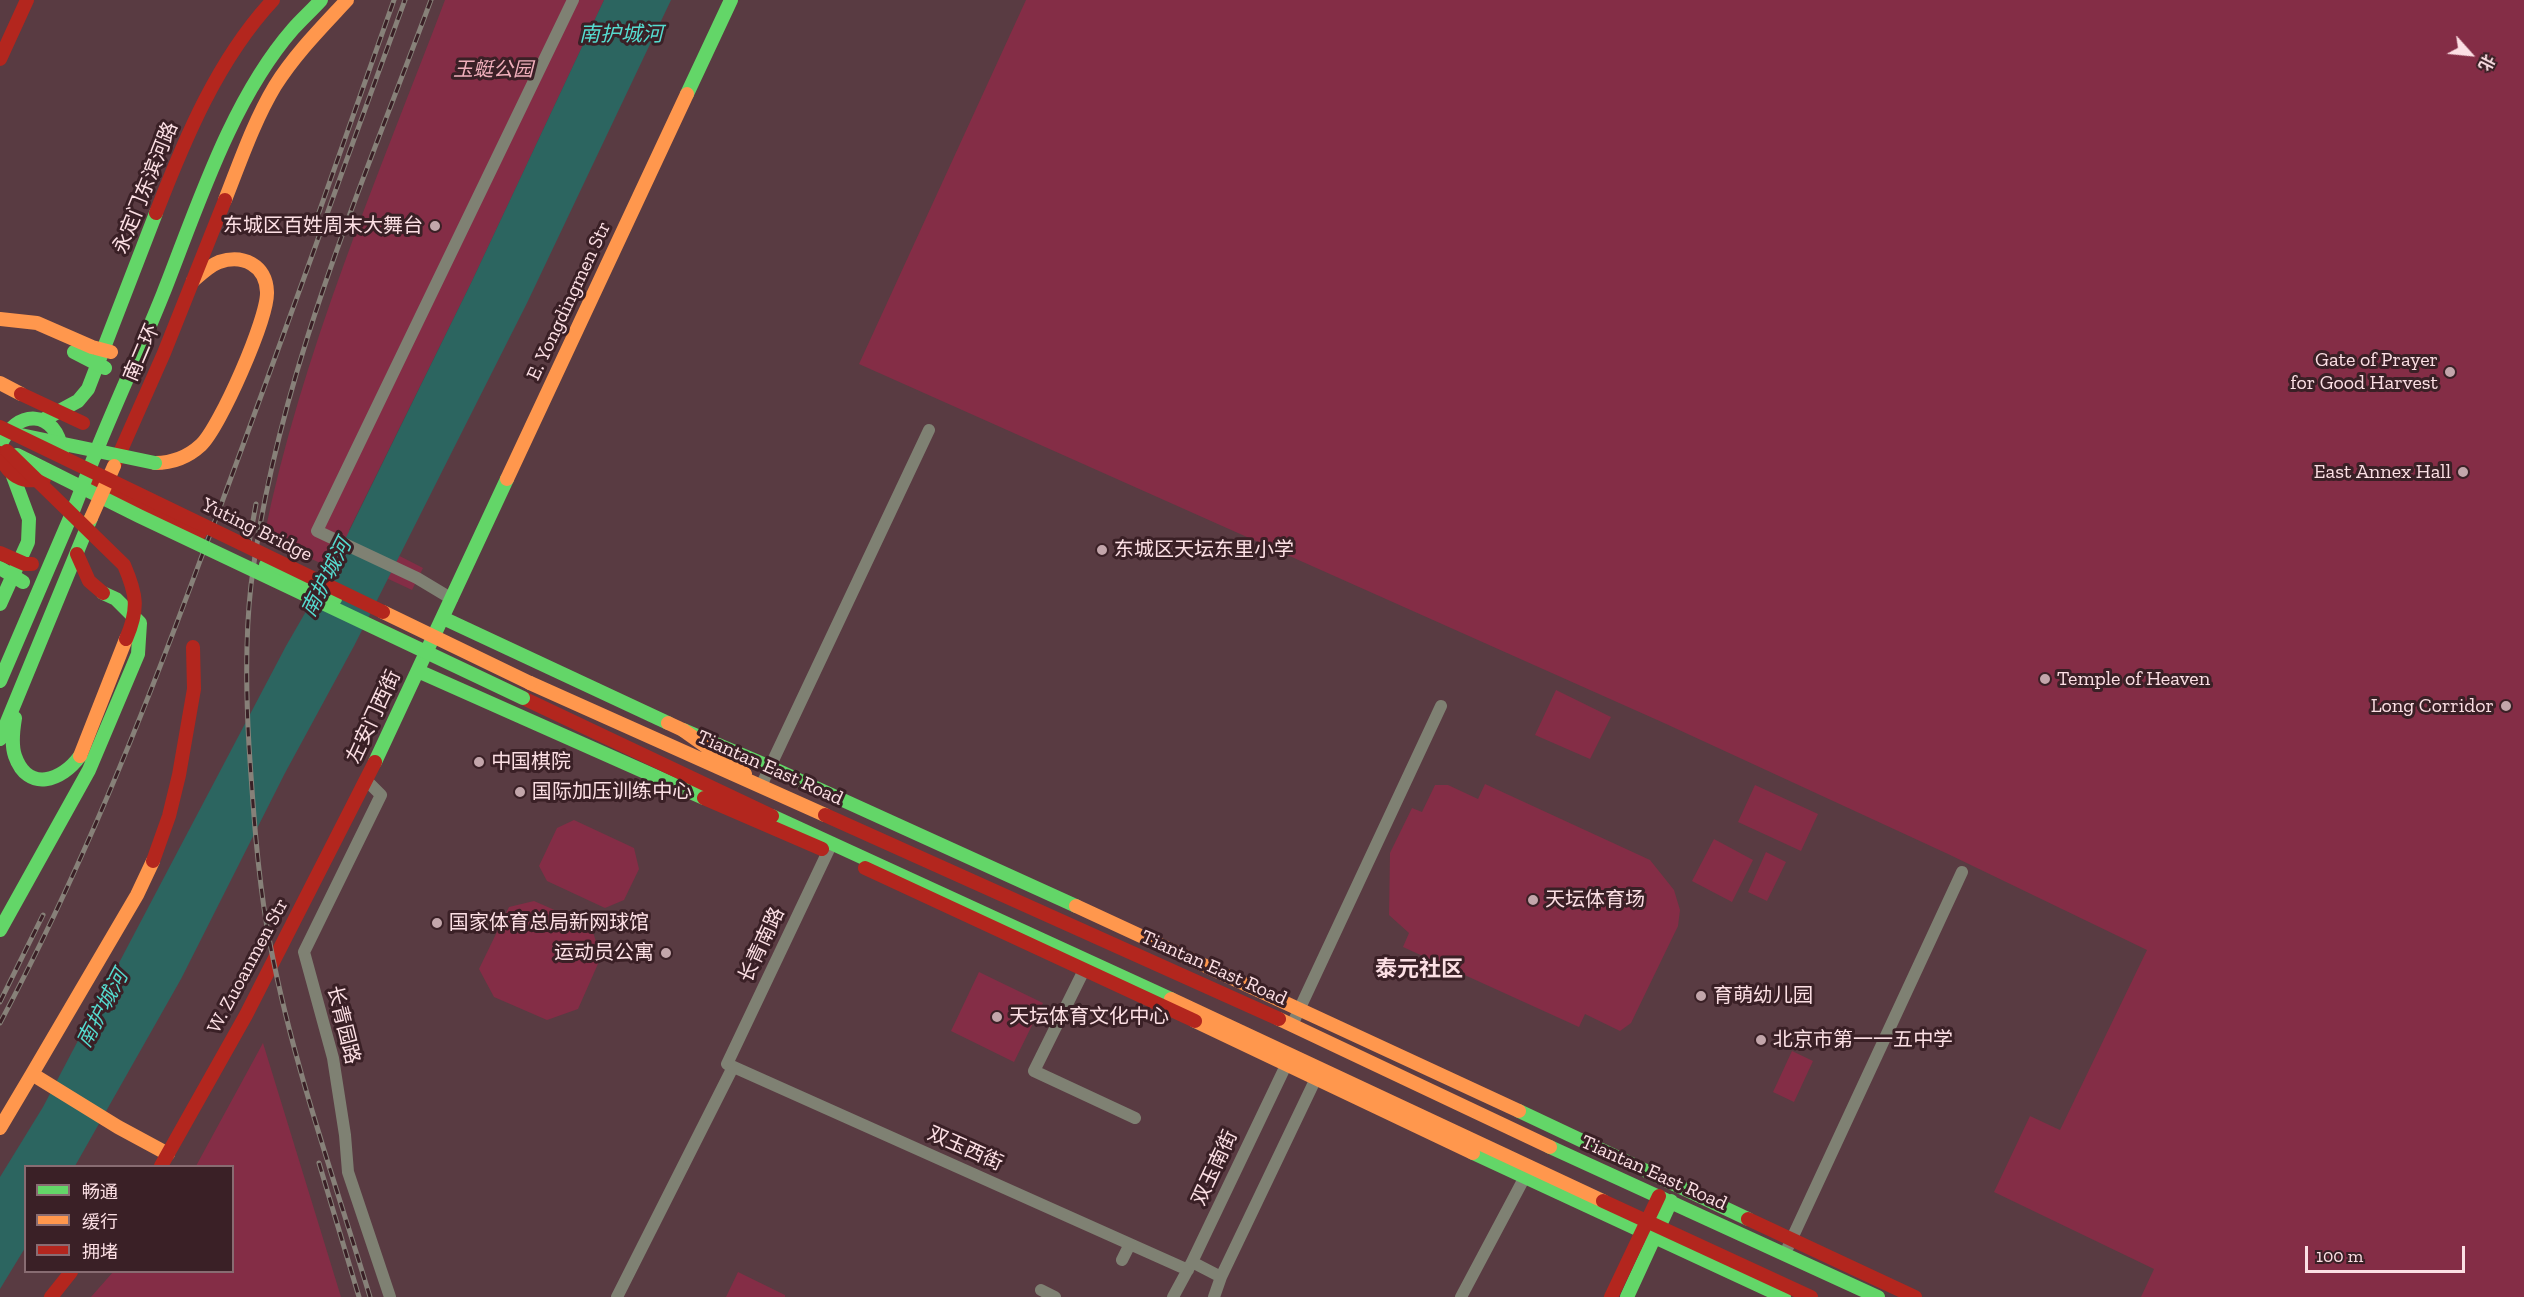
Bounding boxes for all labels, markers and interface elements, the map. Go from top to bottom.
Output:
water label: 南护城河 [579,22,663,48]
north arrow [2440,24,2500,84]
text: 北 [2474,51,2499,74]
park label: 玉蜓公园 [453,58,533,82]
street label: 永定门东滨河路 [109,119,183,257]
place label: 东城区百姓周末大舞台 [223,214,423,238]
street label: E. Yongdingmen Str [522,218,616,384]
marker: 东城区百姓周末大舞台 [428,219,442,233]
street label: 南二环 [119,321,165,385]
place label: Gate of Prayer for Good Harvest [2290,348,2438,395]
marker: Gate of Prayer for Good Harvest [2443,365,2457,379]
place label: East Annex Hall [2314,460,2451,484]
marker: East Annex Hall [2456,465,2470,479]
street label: Yuting Bridge [198,493,316,567]
water label: 南护城河 [297,535,357,621]
place label: 东城区天坛东里小学 [1114,538,1294,562]
marker: 东城区天坛东里小学 [1095,543,1109,557]
street label: 左安门西街 [342,667,406,767]
place label: Temple of Heaven [2057,667,2210,691]
marker: Temple of Heaven [2038,672,2052,686]
place label: Long Corridor [2371,694,2494,718]
marker: Long Corridor [2499,699,2513,713]
street label: Tiantan East Road [693,725,847,811]
place label: 中国棋院 [491,750,571,774]
marker: 中国棋院 [472,755,486,769]
place label: 国际加压训练中心 [532,780,692,804]
marker: 国际加压训练中心 [513,785,527,799]
place label: 天坛体育场 [1545,888,1645,912]
marker: 天坛体育场 [1526,893,1540,907]
street label: W. Zuoanmen Str [202,894,294,1038]
street label: 长青南路 [734,904,790,986]
place label: 国家体育总局新网球馆 [449,911,649,935]
marker: 国家体育总局新网球馆 [430,916,444,930]
street label: Tiantan East Road [1137,925,1291,1011]
place label: 运动员公寓 [554,941,654,965]
marker: 运动员公寓 [659,946,673,960]
district label: 泰元社区 [1375,957,1463,983]
water label: 南护城河 [72,966,134,1052]
street label: 长青园路 [322,983,364,1067]
place label: 育萌幼儿园 [1713,984,1813,1008]
marker: 育萌幼儿园 [1694,989,1708,1003]
place label: 天坛体育文化中心 [1009,1005,1169,1029]
marker: 天坛体育文化中心 [990,1010,1004,1024]
place label: 北京市第一一五中学 [1773,1028,1953,1052]
marker: 北京市第一一五中学 [1754,1033,1768,1047]
street label: 双玉西街 [924,1122,1006,1176]
street label: 双玉南街 [1187,1127,1243,1209]
street label: Tiantan East Road [1577,1130,1731,1216]
legend [24,1165,234,1273]
text: 畅通 [82,1181,118,1203]
text: 缓行 [82,1211,118,1233]
scale bar [2308,1234,2468,1272]
text: 拥堵 [82,1241,118,1263]
text: 100 m [2316,1245,2363,1267]

